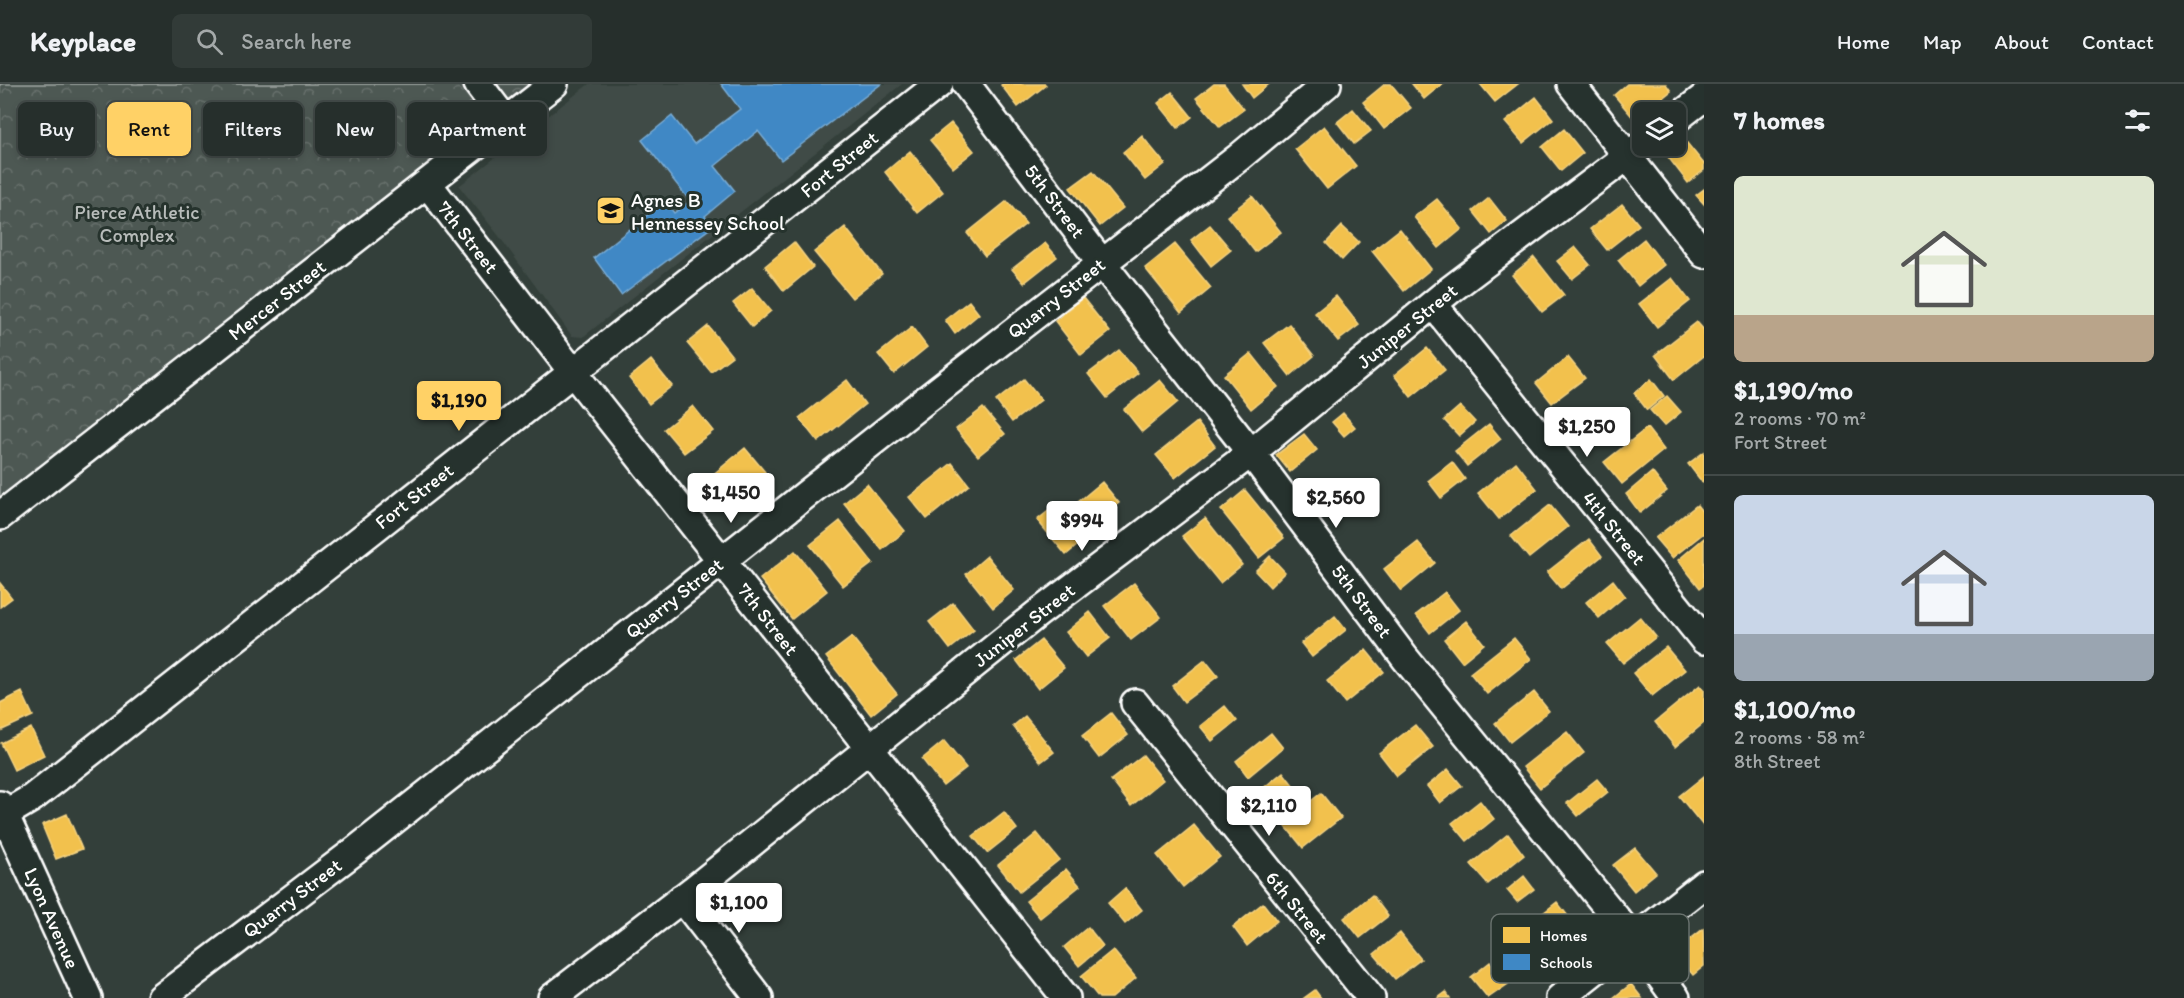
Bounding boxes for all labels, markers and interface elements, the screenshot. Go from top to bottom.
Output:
search box [172,14,592,68]
text: Keyplace [30,24,136,58]
icon: search [193,25,226,58]
text: Search here [241,28,352,55]
text: Home [1837,29,1890,54]
text: Map [1923,29,1962,54]
text: About [1995,29,2049,54]
text: Contact [2082,29,2154,54]
chip: Buy [18,102,95,156]
chip: Rent [107,102,191,156]
chip: Filters [203,102,303,156]
chip: New [315,102,395,156]
chip: Apartment [407,102,547,156]
map controls [1632,102,1686,156]
button: layers [1632,102,1686,156]
text: 7 homes [1734,104,1825,136]
icon: filters [2121,104,2154,137]
street label: Fort Street [795,125,883,203]
street label: 5th Street [1020,159,1091,243]
place label: Agnes B Hennessey School [631,188,785,235]
school or university icon: Agnes B Hennessey School [594,195,626,227]
street label: 7th Street [432,196,504,278]
park label: Pierce Athletic Complex [74,200,200,247]
icon: home [1890,215,1998,323]
street label: Quarry Street [1002,252,1110,344]
street label: Mercer Street [223,254,331,346]
street label: Juniper Street [1352,278,1462,374]
text: $1,190/mo [1734,374,1853,406]
pin: $1,190 [410,381,508,432]
text: $1,190 [431,388,487,412]
text: 2 rooms · 70 m² [1734,406,1866,430]
pin: $1,250 [1538,407,1636,458]
text: $1,250 [1558,414,1616,438]
text: Fort Street [1734,430,1827,454]
street label: Fort Street [370,458,458,534]
pin: $1,450 [682,473,780,524]
pin: $2,560 [1287,478,1385,529]
text: $1,450 [702,480,761,504]
text: $2,560 [1307,485,1365,509]
street label: 4th Street [1577,486,1651,570]
pin: $994 [1046,501,1118,552]
text: $994 [1060,508,1104,532]
icon: home [1890,534,1998,642]
street label: Quarry Street [620,552,728,644]
street label: 5th Street [1327,559,1398,643]
street label: 7th Street [732,578,804,660]
street label: Juniper Street [969,578,1079,672]
text: $1,100/mo [1734,693,1856,725]
text: 2 rooms · 58 m² [1734,725,1865,749]
text: 8th Street [1734,749,1820,773]
pin: $2,110 [1220,786,1318,837]
text: $2,110 [1241,793,1297,817]
street label: Quarry Street [238,853,346,943]
street label: Lyon Avenue [19,864,85,972]
street label: 6th Street [1261,866,1334,948]
pin: $1,100 [690,883,788,934]
text: $1,100 [710,890,768,914]
legend [1491,914,1689,983]
text: Homes [1540,926,1587,945]
text: Schools [1540,953,1593,972]

